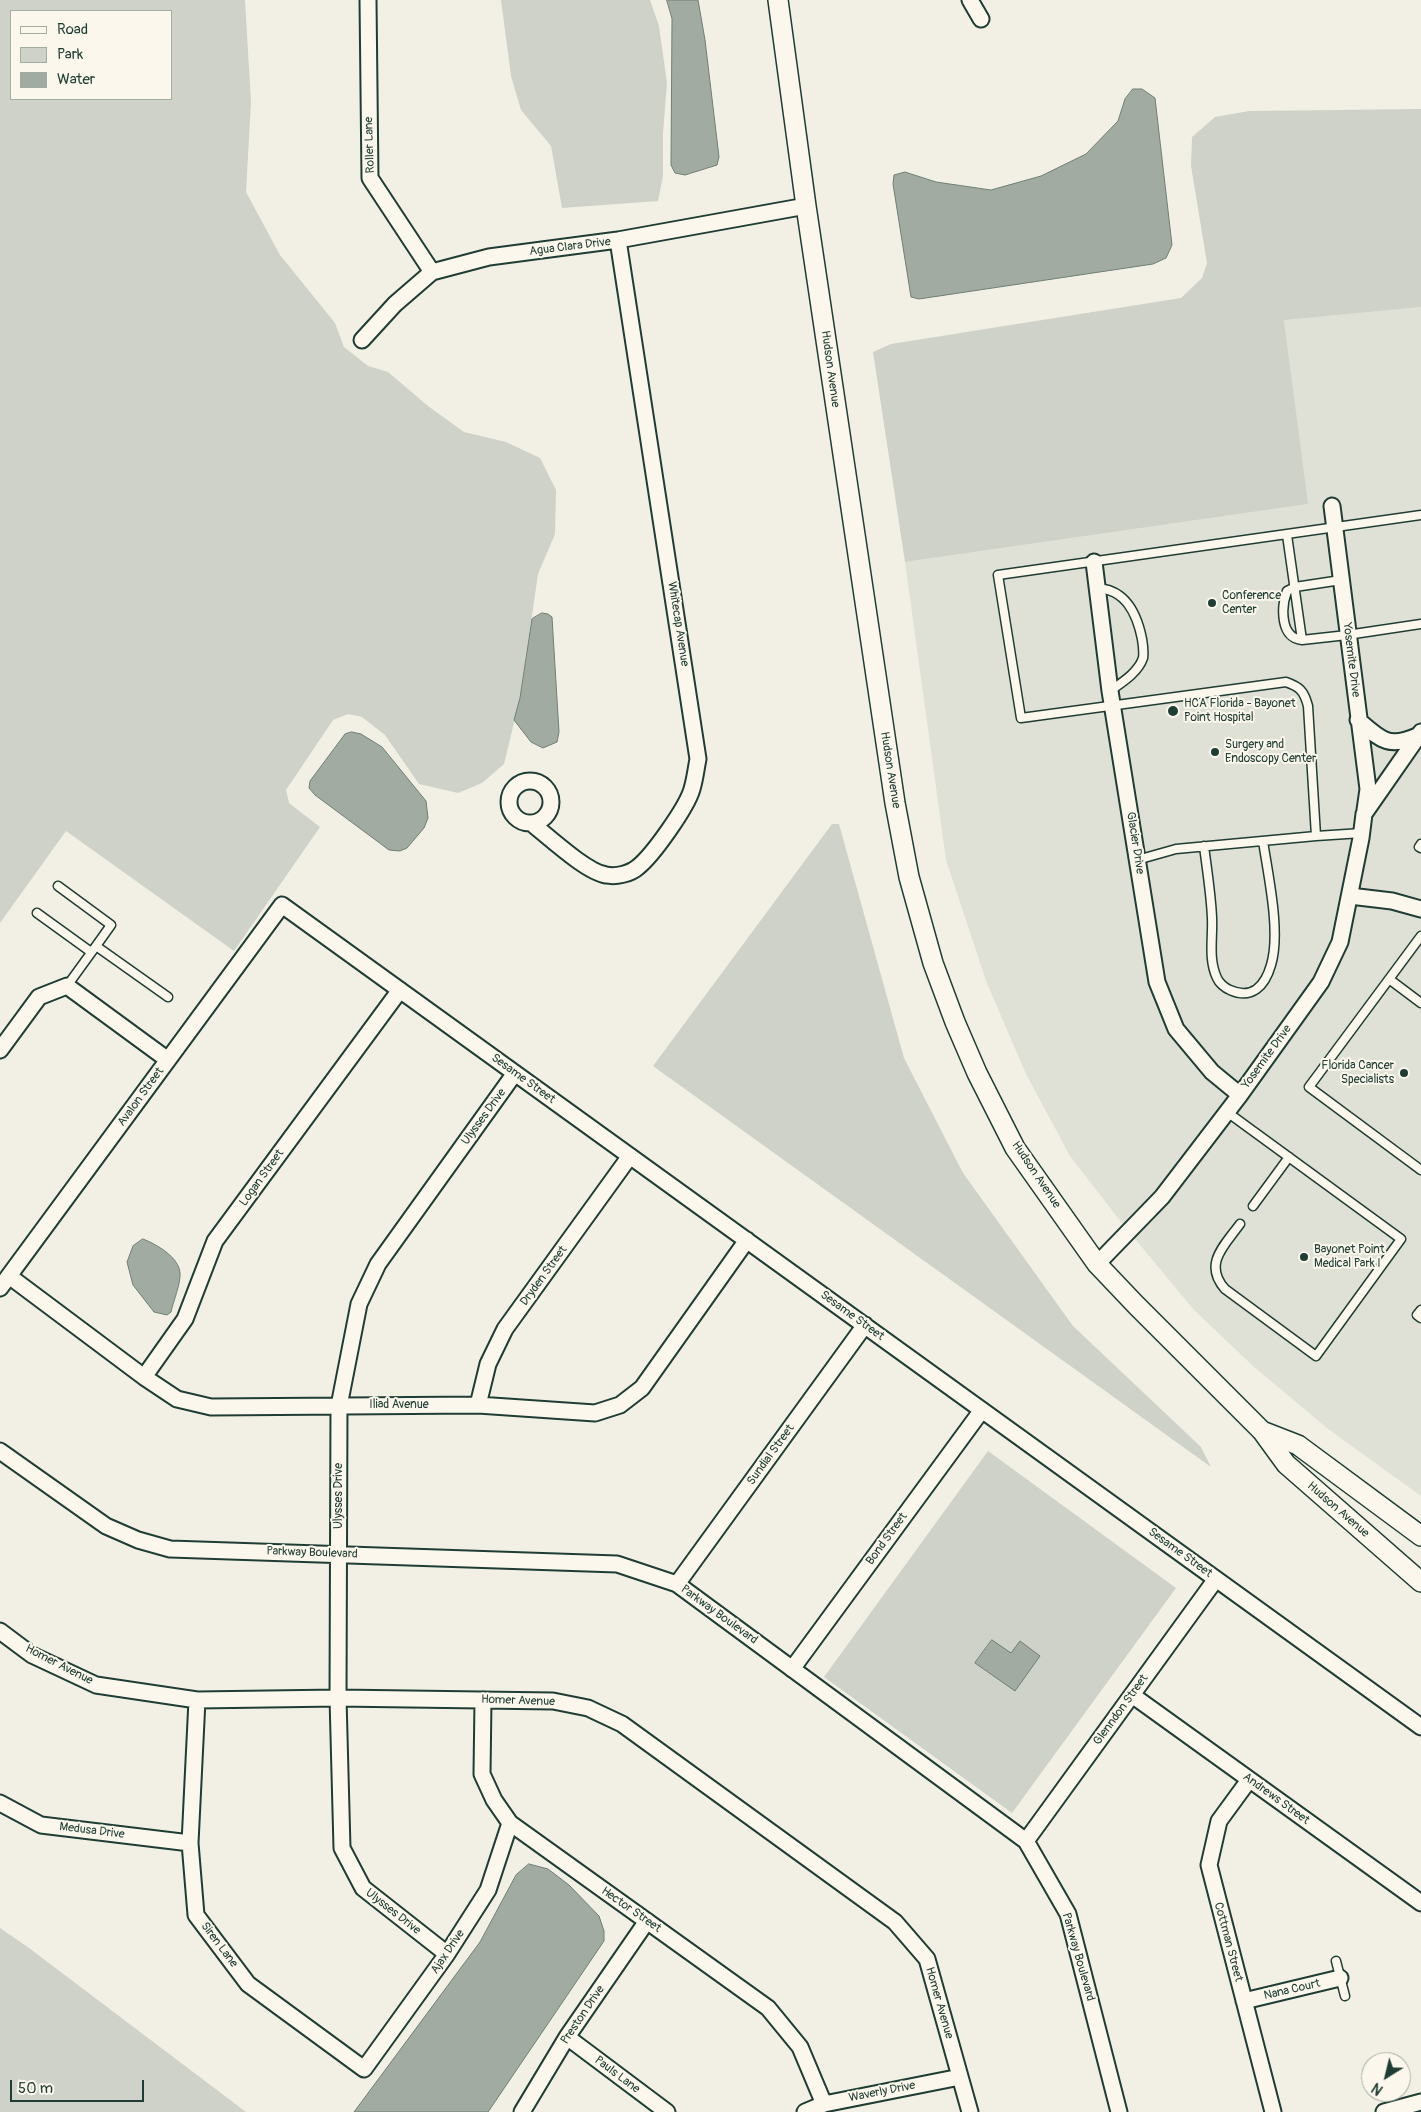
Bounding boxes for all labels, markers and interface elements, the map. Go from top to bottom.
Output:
legend [10,10,172,100]
text: Road [57,20,88,39]
text: Park [57,45,83,64]
text: Water [57,70,95,89]
street label: Roller Lane [362,116,378,174]
street label: Agua Clara Drive [528,235,612,259]
street label: Hudson Avenue [817,330,843,408]
street label: Whitecap Avenue [664,581,692,667]
place label: Conference Center [1222,589,1281,617]
marker: Conference Center [1206,597,1218,609]
street label: Yosemite Drive [1339,622,1363,698]
place label: HCA Florida - Bayonet Point Hospital [1184,697,1295,725]
marker: HCA Florida - Bayonet Point Hospital [1166,704,1180,718]
street label: Hudson Avenue [877,731,903,809]
place label: Surgery and Endoscopy Center [1225,738,1316,766]
marker: Surgery and Endoscopy Center [1209,746,1221,758]
street label: Glacier Drive [1123,811,1147,875]
street label: Yosemite Drive [1239,1022,1295,1092]
street label: Sesame Street [488,1051,558,1107]
place label: Florida Cancer Specialists [1321,1059,1394,1087]
street label: Avalon Street [115,1065,167,1129]
marker: Florida Cancer Specialists [1398,1067,1410,1079]
street label: Ulysses Drive [459,1086,509,1148]
street label: Hudson Avenue [1008,1139,1064,1211]
street label: Logan Street [237,1147,287,1209]
street label: Dryden Street [517,1243,571,1309]
place label: Bayonet Point Medical Park I [1314,1243,1385,1271]
marker: Bayonet Point Medical Park I [1298,1251,1310,1263]
street label: Sesame Street [817,1288,887,1344]
street label: Iliad Avenue [369,1398,429,1412]
street label: Sundial Street [744,1422,798,1488]
street label: Ulysses Drive [332,1463,346,1529]
street label: Hudson Avenue [1304,1479,1372,1541]
street label: Bond Street [863,1510,911,1568]
street label: Sesame Street [1145,1525,1215,1581]
street label: Parkway Boulevard [266,1544,358,1562]
street label: Parkway Boulevard [678,1582,760,1648]
street label: Homer Avenue [23,1642,95,1688]
street label: Glenndon Street [1091,1672,1151,1748]
street label: Homer Avenue [481,1693,555,1709]
street label: Andrews Street [1240,1770,1312,1828]
street label: Medusa Drive [59,1820,125,1842]
street label: Hector Street [598,1884,664,1936]
street label: Ulysses Drive [363,1886,423,1938]
street label: Cottman Street [1211,1901,1245,1983]
street label: Parkway Boulevard [1058,1911,1098,2003]
street label: Siren Lane [197,1920,241,1970]
street label: Ajax Drive [428,1927,468,1977]
street label: Homer Avenue [922,1965,956,2041]
street label: Nana Court [1262,1977,1322,2003]
street label: Preston Drive [558,1983,608,2047]
north arrow [1361,2052,1411,2102]
street label: Pauls Lane [591,2053,643,2097]
scale bar [12,2070,146,2102]
street label: Waverly Drive [847,2078,917,2106]
text: 50 m [18,2079,53,2098]
text: N [1369,2079,1386,2098]

